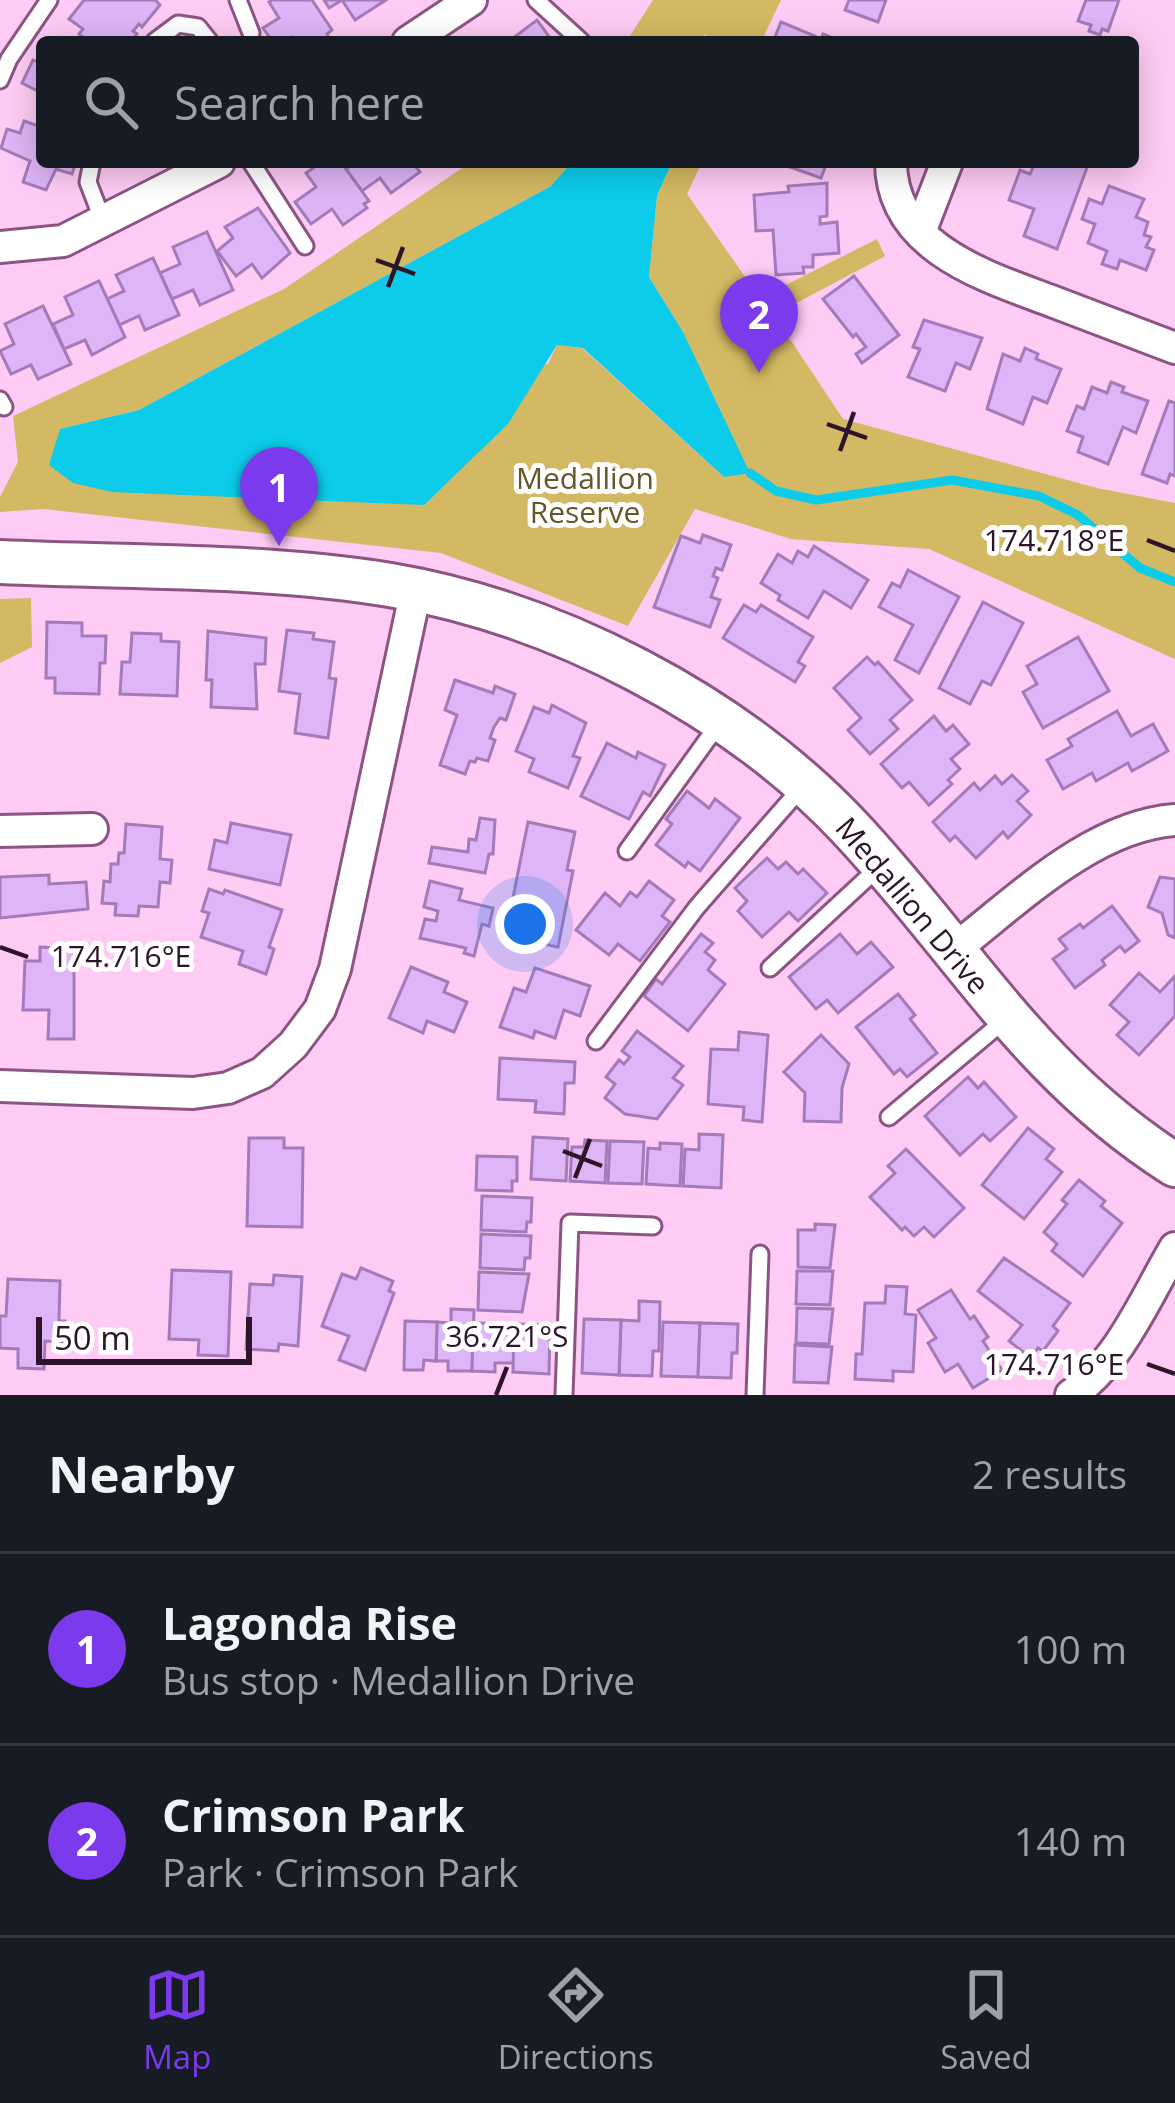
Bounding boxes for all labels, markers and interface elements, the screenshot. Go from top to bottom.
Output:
search box [36,36,1139,168]
icon: search [78,69,144,135]
text: Search here [174,72,425,133]
pin: 2 [720,274,798,373]
pin: 1 [240,447,318,546]
park label: Medallion Reserve [516,457,654,532]
text: 174.718°E [984,519,1124,560]
street label: Medallion Drive [827,808,999,1002]
your location [495,894,555,954]
text: 174.716°E [51,935,191,976]
scale bar [36,1311,252,1364]
text: 50 m [54,1315,131,1360]
text: 36.721°S [446,1315,568,1356]
text: 174.716°E [984,1343,1124,1384]
text: Nearby [48,1438,235,1508]
text: 2 results [972,1447,1127,1500]
text: Lagonda Rise [162,1592,457,1653]
text: 1 [76,1622,98,1675]
text: 100 m [1014,1622,1127,1675]
text: Bus stop · Medallion Drive [162,1653,635,1706]
text: Crimson Park [162,1784,464,1845]
text: 2 [76,1814,98,1867]
text: 140 m [1014,1814,1127,1867]
text: Park · Crimson Park [162,1845,518,1898]
tab: Map [143,1962,211,2079]
tab: Directions [498,1962,654,2079]
tab: Saved [940,1962,1032,2079]

